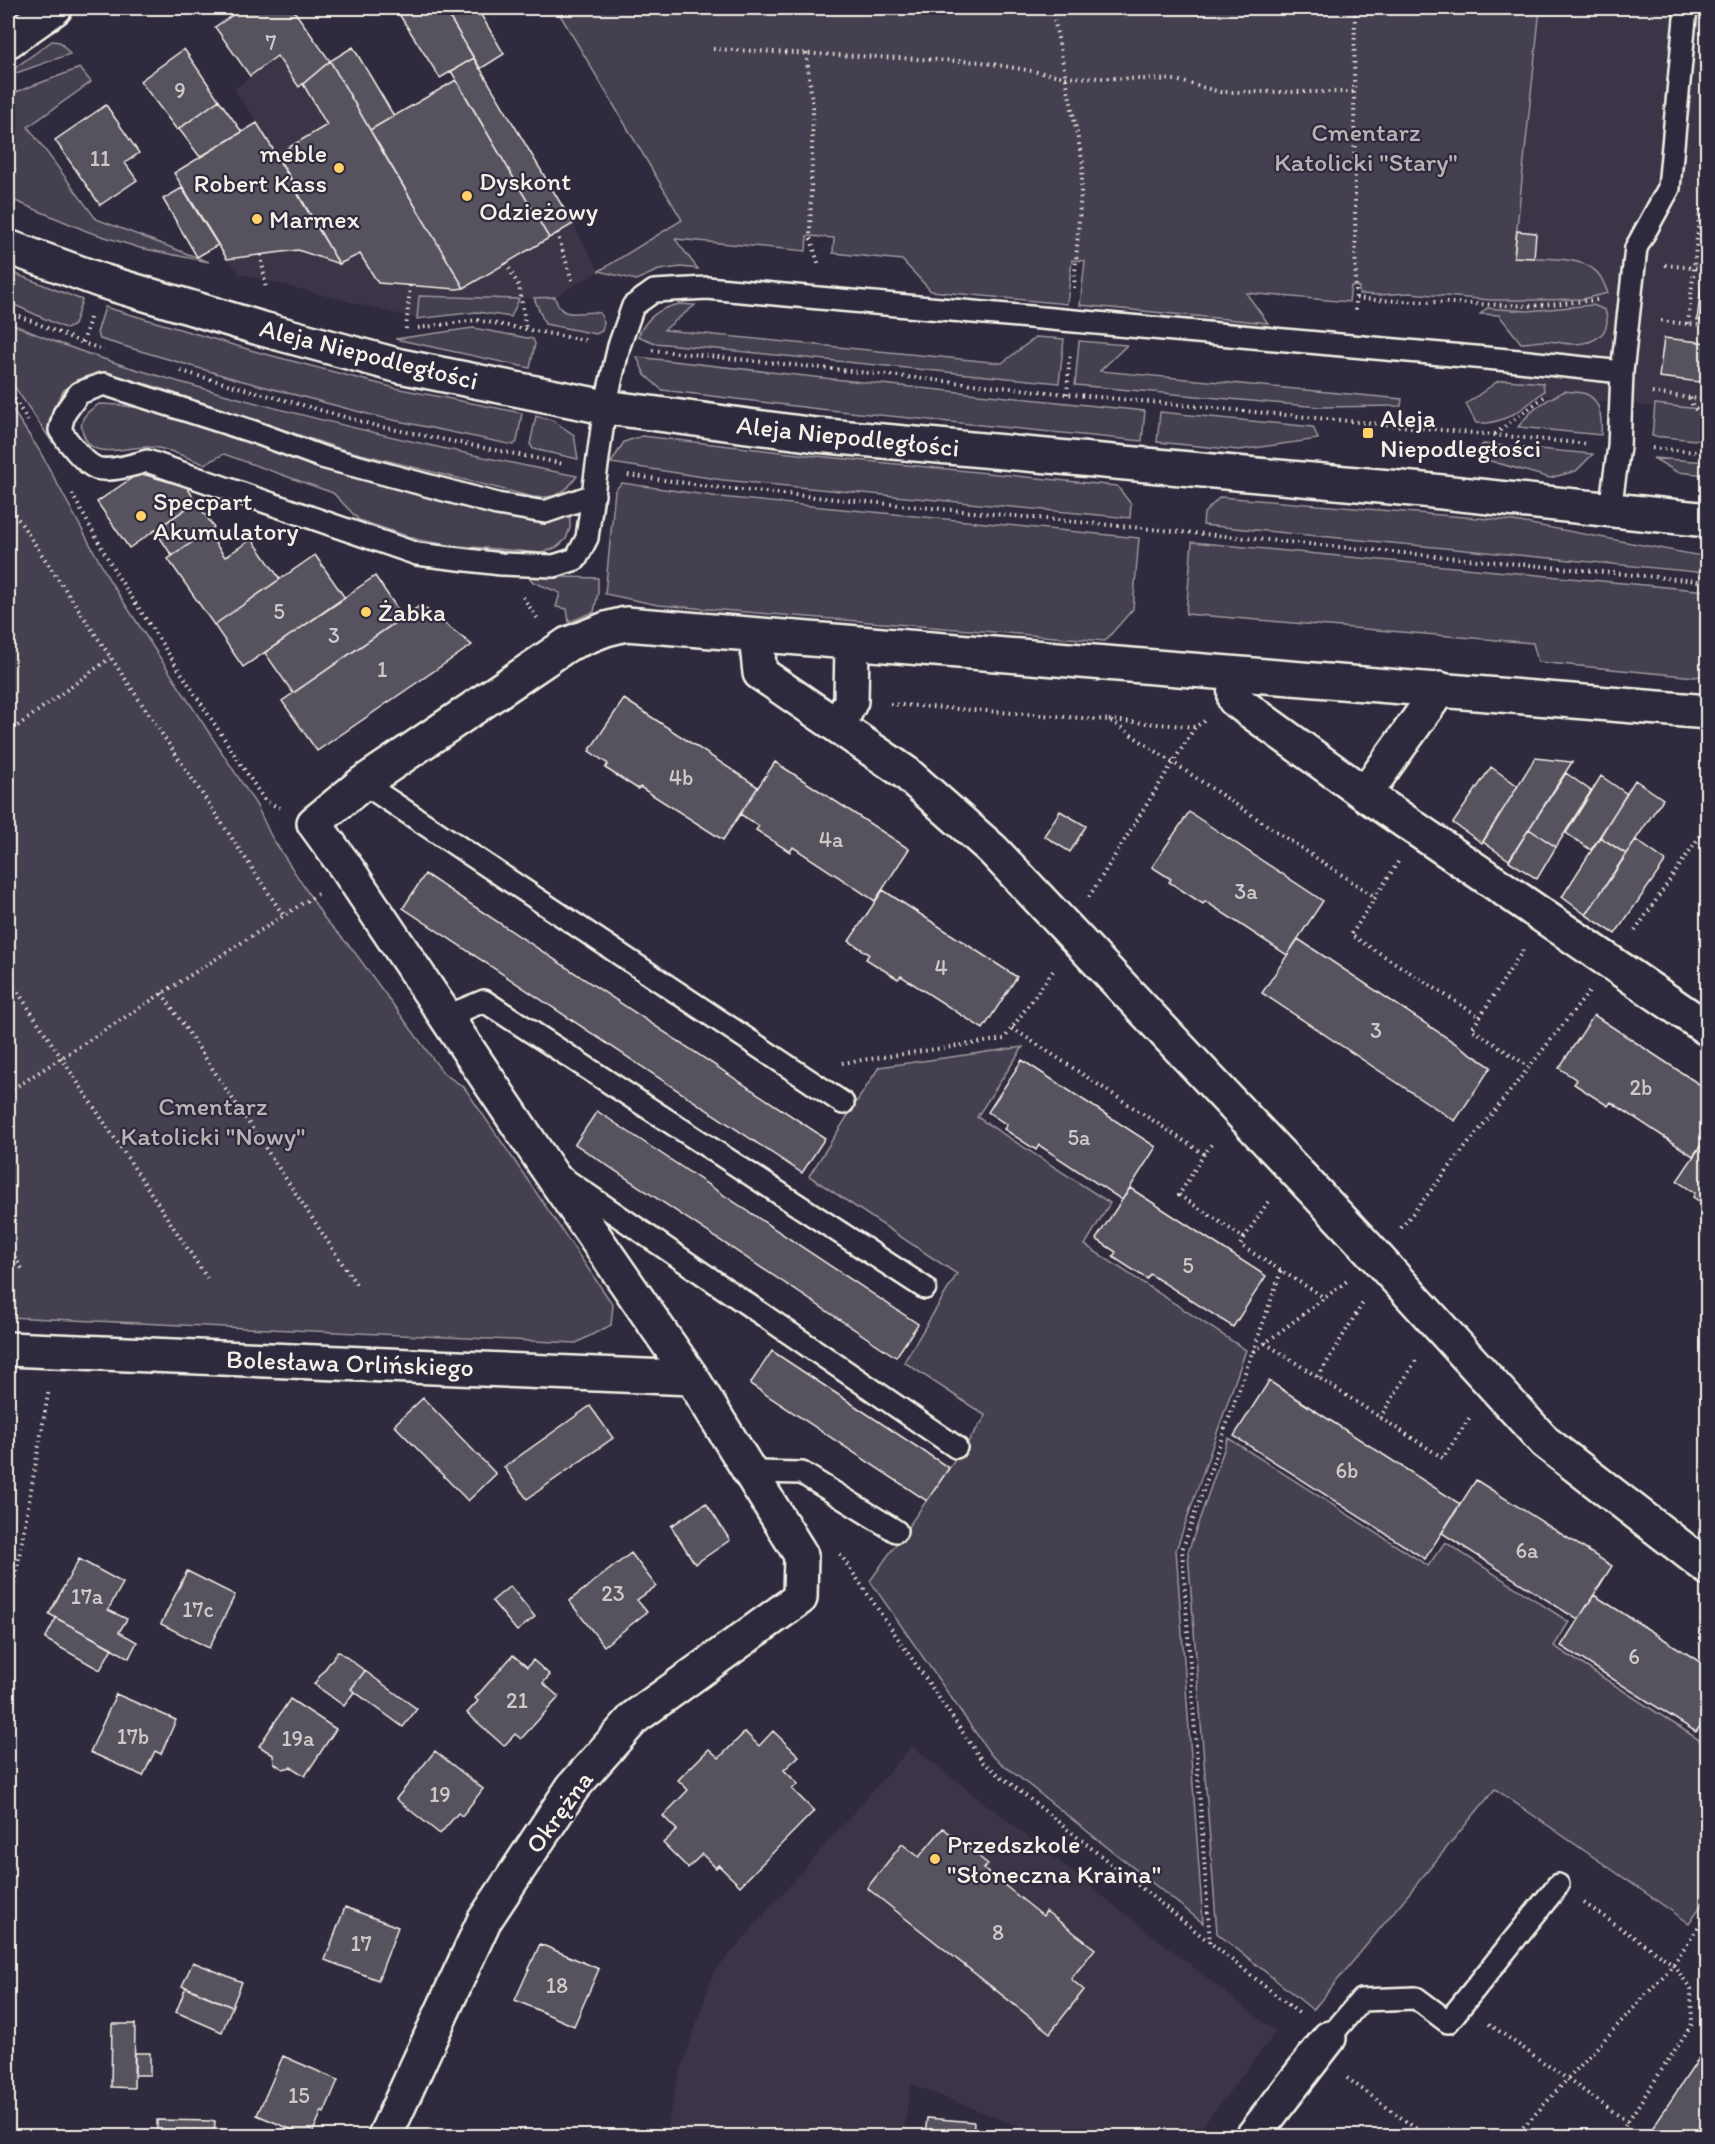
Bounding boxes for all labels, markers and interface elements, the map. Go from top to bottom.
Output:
house number: 7 [266,29,277,56]
house number: 9 [174,77,186,104]
park label: Cmentarz Katolicki "Stary" [1274,116,1458,178]
place label: meble Robert Kass [194,137,327,199]
house number: 11 [90,145,110,172]
marker: meble Robert Kass [332,161,346,175]
place label: Dyskont Odzieżowy [479,165,598,227]
marker: Dyskont Odzieżowy [460,189,474,203]
place label: Marmex [269,203,360,235]
marker: Marmex [250,212,264,226]
street label: Aleja Niepodległości [257,311,481,397]
place label: Aleja Niepodległości [1380,402,1541,464]
street label: Aleja Niepodległości [735,408,961,464]
marker: Aleja Niepodległości [1361,426,1375,440]
place label: Specpart Akumulatory [153,485,299,547]
marker: Specpart Akumulatory [134,509,148,523]
place label: Żabka [378,596,446,628]
house number: 5 [273,598,285,625]
marker: Żabka [359,605,373,619]
house number: 3 [328,622,340,649]
house number: 1 [377,656,387,683]
house number: 4b [669,764,693,791]
house number: 4a [819,826,844,853]
house number: 3a [1234,878,1258,905]
house number: 4 [934,954,948,981]
house number: 3 [1370,1017,1382,1044]
house number: 2b [1629,1074,1653,1101]
park label: Cmentarz Katolicki "Nowy" [121,1090,305,1152]
house number: 5a [1067,1124,1091,1151]
house number: 5 [1182,1252,1194,1279]
street label: Bolesława Orlińskiego [226,1343,474,1383]
house number: 6b [1335,1457,1359,1484]
house number: 6a [1515,1537,1539,1564]
house number: 23 [601,1580,625,1607]
house number: 17a [71,1583,104,1610]
house number: 17c [182,1596,214,1623]
house number: 6 [1628,1643,1640,1670]
house number: 21 [506,1687,528,1714]
house number: 17b [117,1723,149,1750]
house number: 19a [281,1725,315,1752]
street label: Okrężna [518,1764,600,1860]
house number: 19 [429,1781,451,1808]
place label: Przedszkole "Słoneczna Kraina" [947,1828,1161,1890]
marker: Przedszkole "Słoneczna Kraina" [928,1852,942,1866]
house number: 8 [992,1919,1004,1946]
house number: 17 [350,1930,372,1957]
house number: 18 [546,1972,568,1999]
house number: 15 [288,2082,310,2109]

